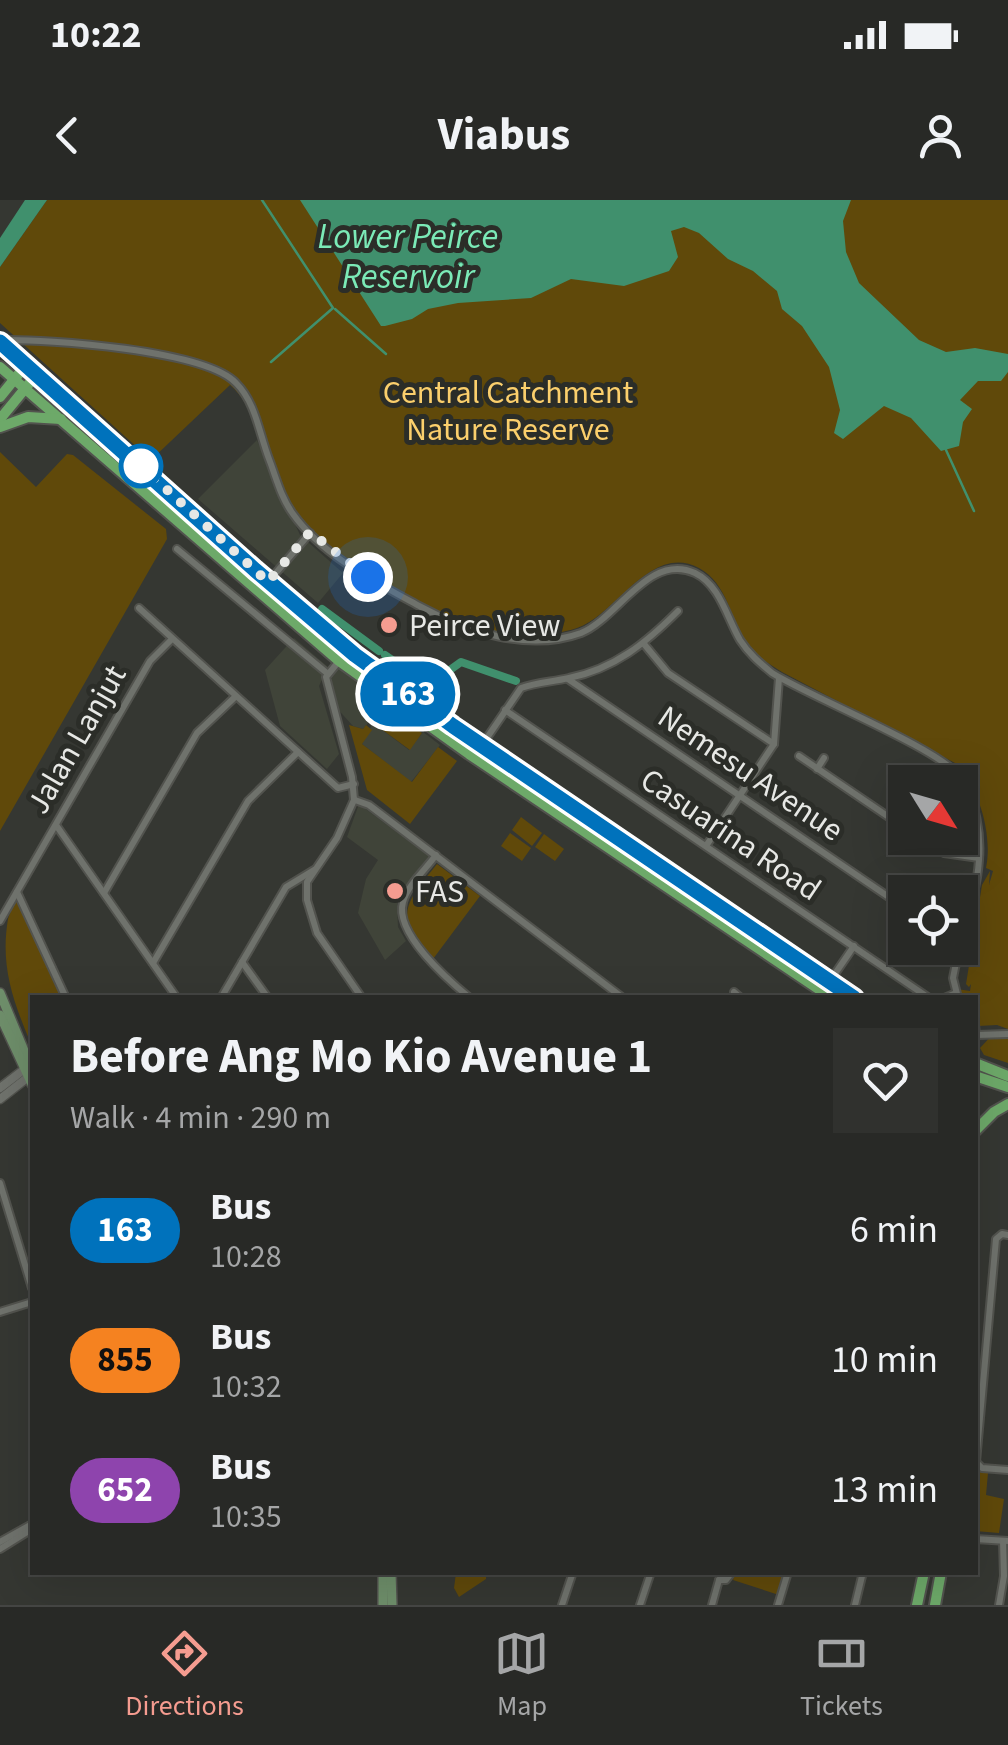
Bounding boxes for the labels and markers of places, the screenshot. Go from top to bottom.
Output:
unlabelled marker [120,445,162,487]
place label: Peirce View [409,603,560,649]
marker: Peirce View [378,614,400,636]
place label: FAS [415,869,464,915]
marker: FAS [384,880,406,902]

